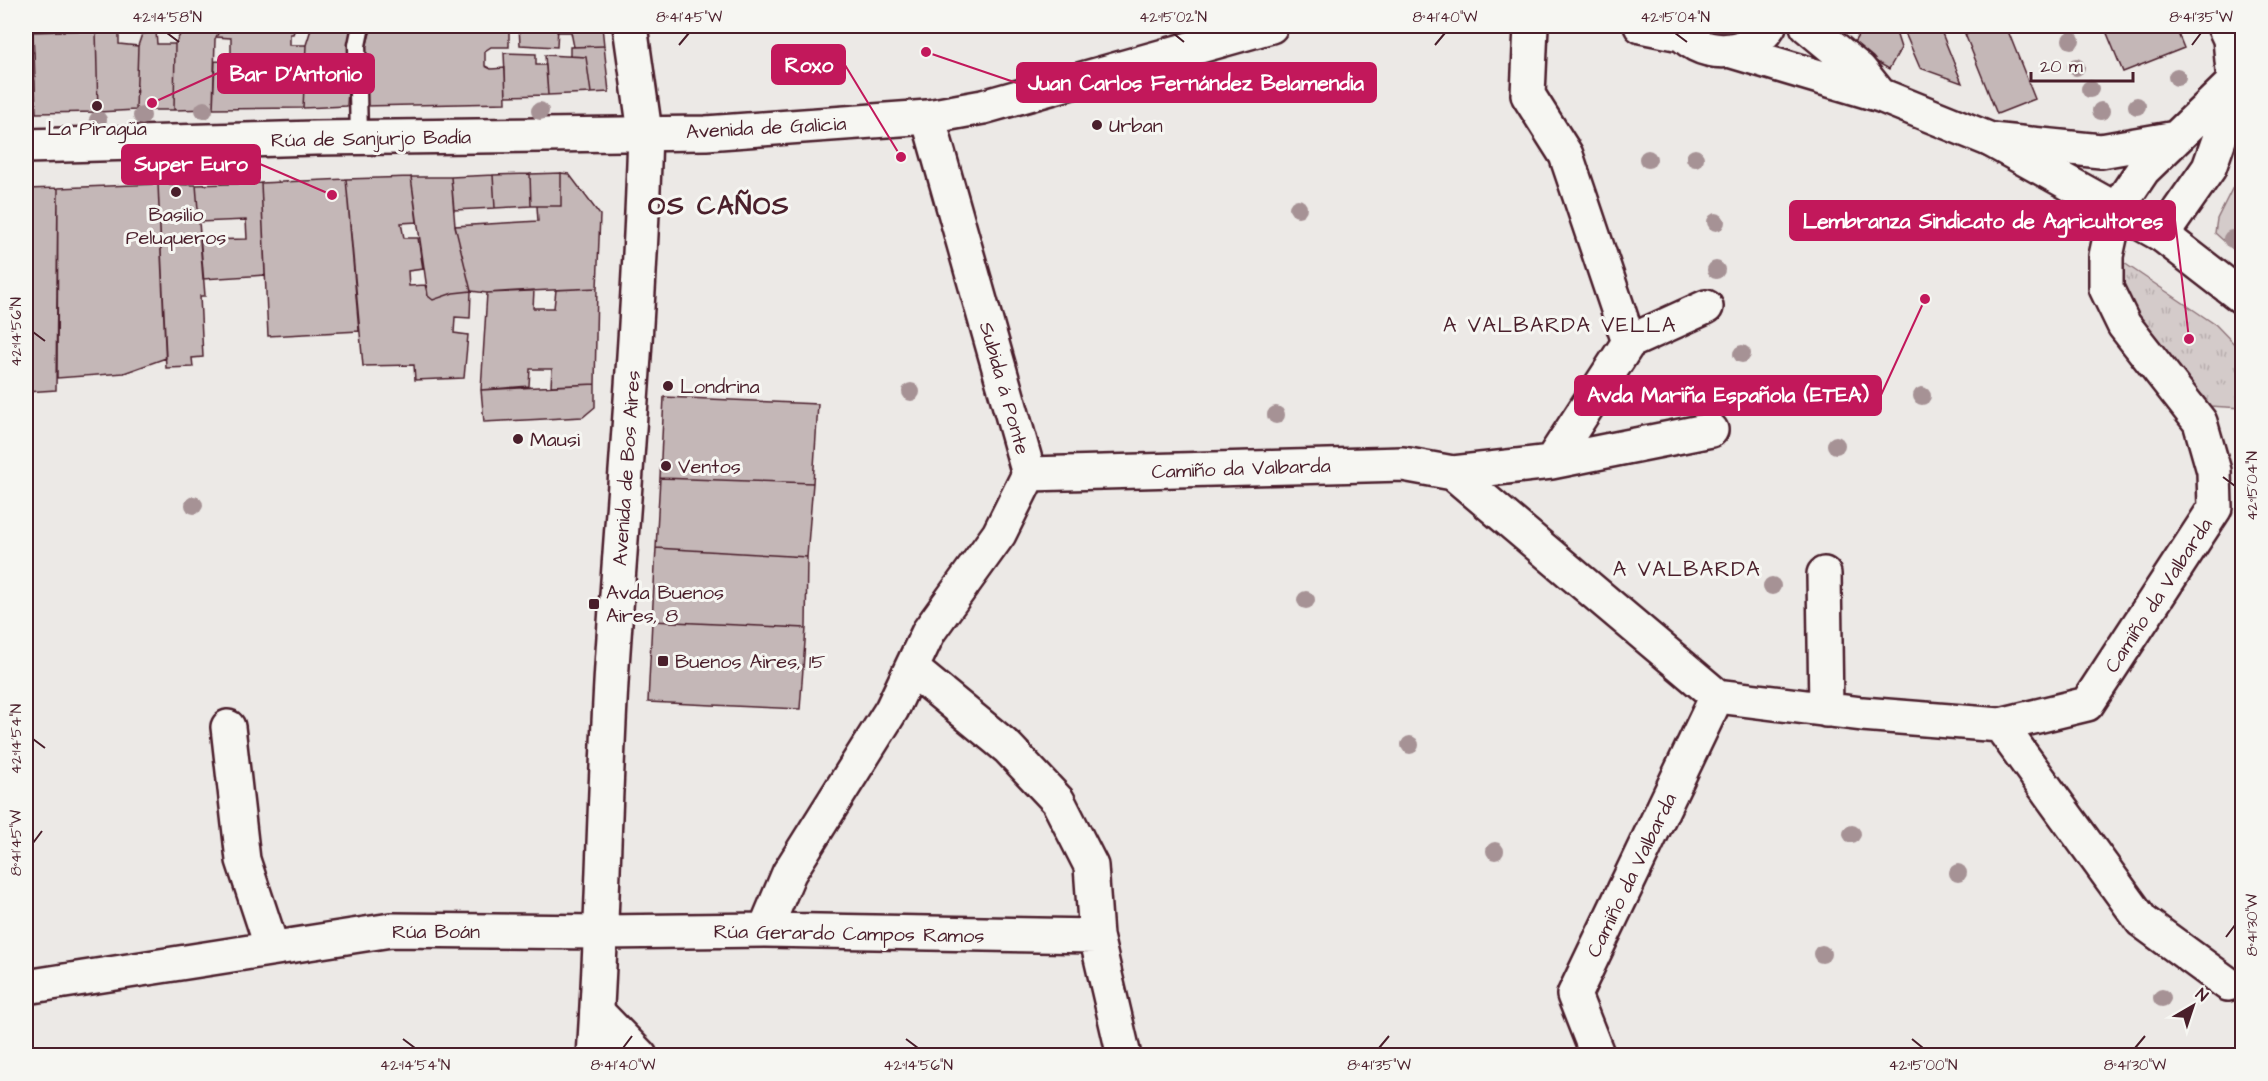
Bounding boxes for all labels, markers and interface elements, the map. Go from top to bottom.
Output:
text: 42°14'58"N [132,7,202,28]
text: 8°41'45"W [656,7,722,28]
text: 42°15'02"N [1139,7,1207,28]
text: 8°41'40"W [1413,7,1477,28]
text: 42°15'04"N [1640,7,1710,28]
text: 8°41'35"W [2169,7,2233,28]
callout: Roxo [772,45,845,84]
scale bar [2031,45,2133,83]
text: Roxo [785,51,833,80]
callout: Bar D'Antonio [218,54,374,93]
text: 20 m [2040,54,2083,79]
text: Bar D'Antonio [230,60,362,89]
callout: Juan Carlos Fernández Belamendia [1017,63,1376,102]
text: Juan Carlos Fernández Belamendia [1027,69,1364,98]
marker: La Piragüa [90,99,104,113]
street label: Avenida de Galicia [685,110,847,146]
place label: Urban [1109,112,1163,140]
place label: La Piragüa [47,115,147,144]
marker: Urban [1090,118,1104,132]
street label: Rúa de Sanjurjo Badía [271,123,471,155]
callout: Super Euro [122,145,260,184]
text: Super Euro [133,150,248,180]
marker: Basilio Peluqueros [169,185,183,199]
district label: OS CAÑOS [648,188,790,224]
place label: Basilio Peluqueros [126,201,226,252]
callout: Lembranza Sindicato de Agricultores [1790,201,2175,240]
text: Lembranza Sindicato de Agricultores [1803,207,2164,238]
text: 42°14'56"N [6,297,27,367]
district label: A VALBARDA VELLA [1443,311,1677,340]
street label: Subida á Ponte [972,319,1036,458]
street label: Avenida de Bos Aires [606,369,648,567]
place label: Londrina [680,373,760,401]
callout: Avda Mariña Española (ETEA) [1575,376,1881,415]
marker: Londrina [661,379,675,393]
text: Avda Mariña Española (ETEA) [1587,381,1869,411]
place label: Mausi [530,426,580,454]
marker: Mausi [511,432,525,446]
text: 42°15'04"N [2242,451,2263,521]
street label: Camiño da Valbarda [1151,452,1331,486]
place label: Ventos [678,453,741,481]
marker: Ventos [659,459,673,473]
street label: Camiño da Valbarda [2098,513,2219,678]
district label: A VALBARDA [1613,555,1761,584]
place label: Avda Buenos Aires, 8 [606,579,724,630]
marker: Avda Buenos Aires, 8 [587,597,601,611]
place label: Buenos Aires, 15 [675,648,826,676]
marker: Buenos Aires, 15 [656,654,670,668]
text: 42°14'54"N [6,704,27,774]
street label: Camiño da Valbarda [1580,789,1684,962]
text: 8°41'45"W [6,810,27,876]
text: 8°41'30"W [2242,894,2263,956]
street label: Rúa Boán [392,918,480,946]
street label: Rúa Gerardo Campos Ramos [713,918,985,950]
north arrow [2163,976,2223,1036]
text: N [2191,983,2213,1007]
text: 42°14'54"N [380,1055,450,1076]
text: 8°41'40"W [591,1055,655,1076]
text: 42°14'56"N [883,1055,953,1076]
text: 8°41'35"W [1347,1055,1411,1076]
text: 42°15'00"N [1889,1055,1957,1076]
text: 8°41'30"W [2104,1055,2166,1076]

